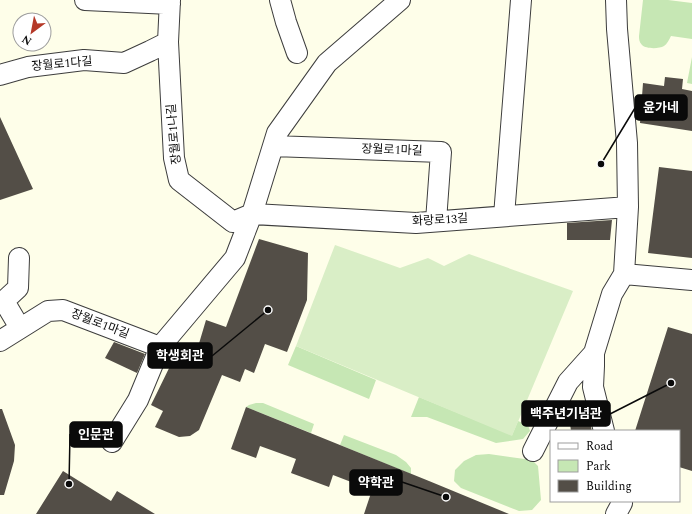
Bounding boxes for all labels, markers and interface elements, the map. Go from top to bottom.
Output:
north arrow [12,12,52,52]
text: N [19,30,35,50]
street label: 장월로1다길 [31,52,93,76]
callout: 윤가네 [635,95,687,120]
text: 윤가네 [643,98,679,118]
street label: 장월로1나길 [162,103,186,165]
street label: 장월로1마길 [361,139,423,161]
street label: 화랑로13길 [411,209,469,231]
street label: 장월로1마길 [68,304,132,344]
callout: 학생회관 [148,343,212,368]
text: 학생회관 [156,346,204,366]
callout: 백주년기념관 [522,401,610,426]
text: 백주년기념관 [530,404,602,424]
callout: 인문관 [70,422,122,447]
text: 인문관 [78,425,114,445]
legend [550,430,680,502]
text: Road [586,437,613,456]
text: Park [586,457,611,476]
callout: 약학관 [350,470,402,495]
text: 약학관 [358,473,394,493]
text: Building [586,477,632,496]

